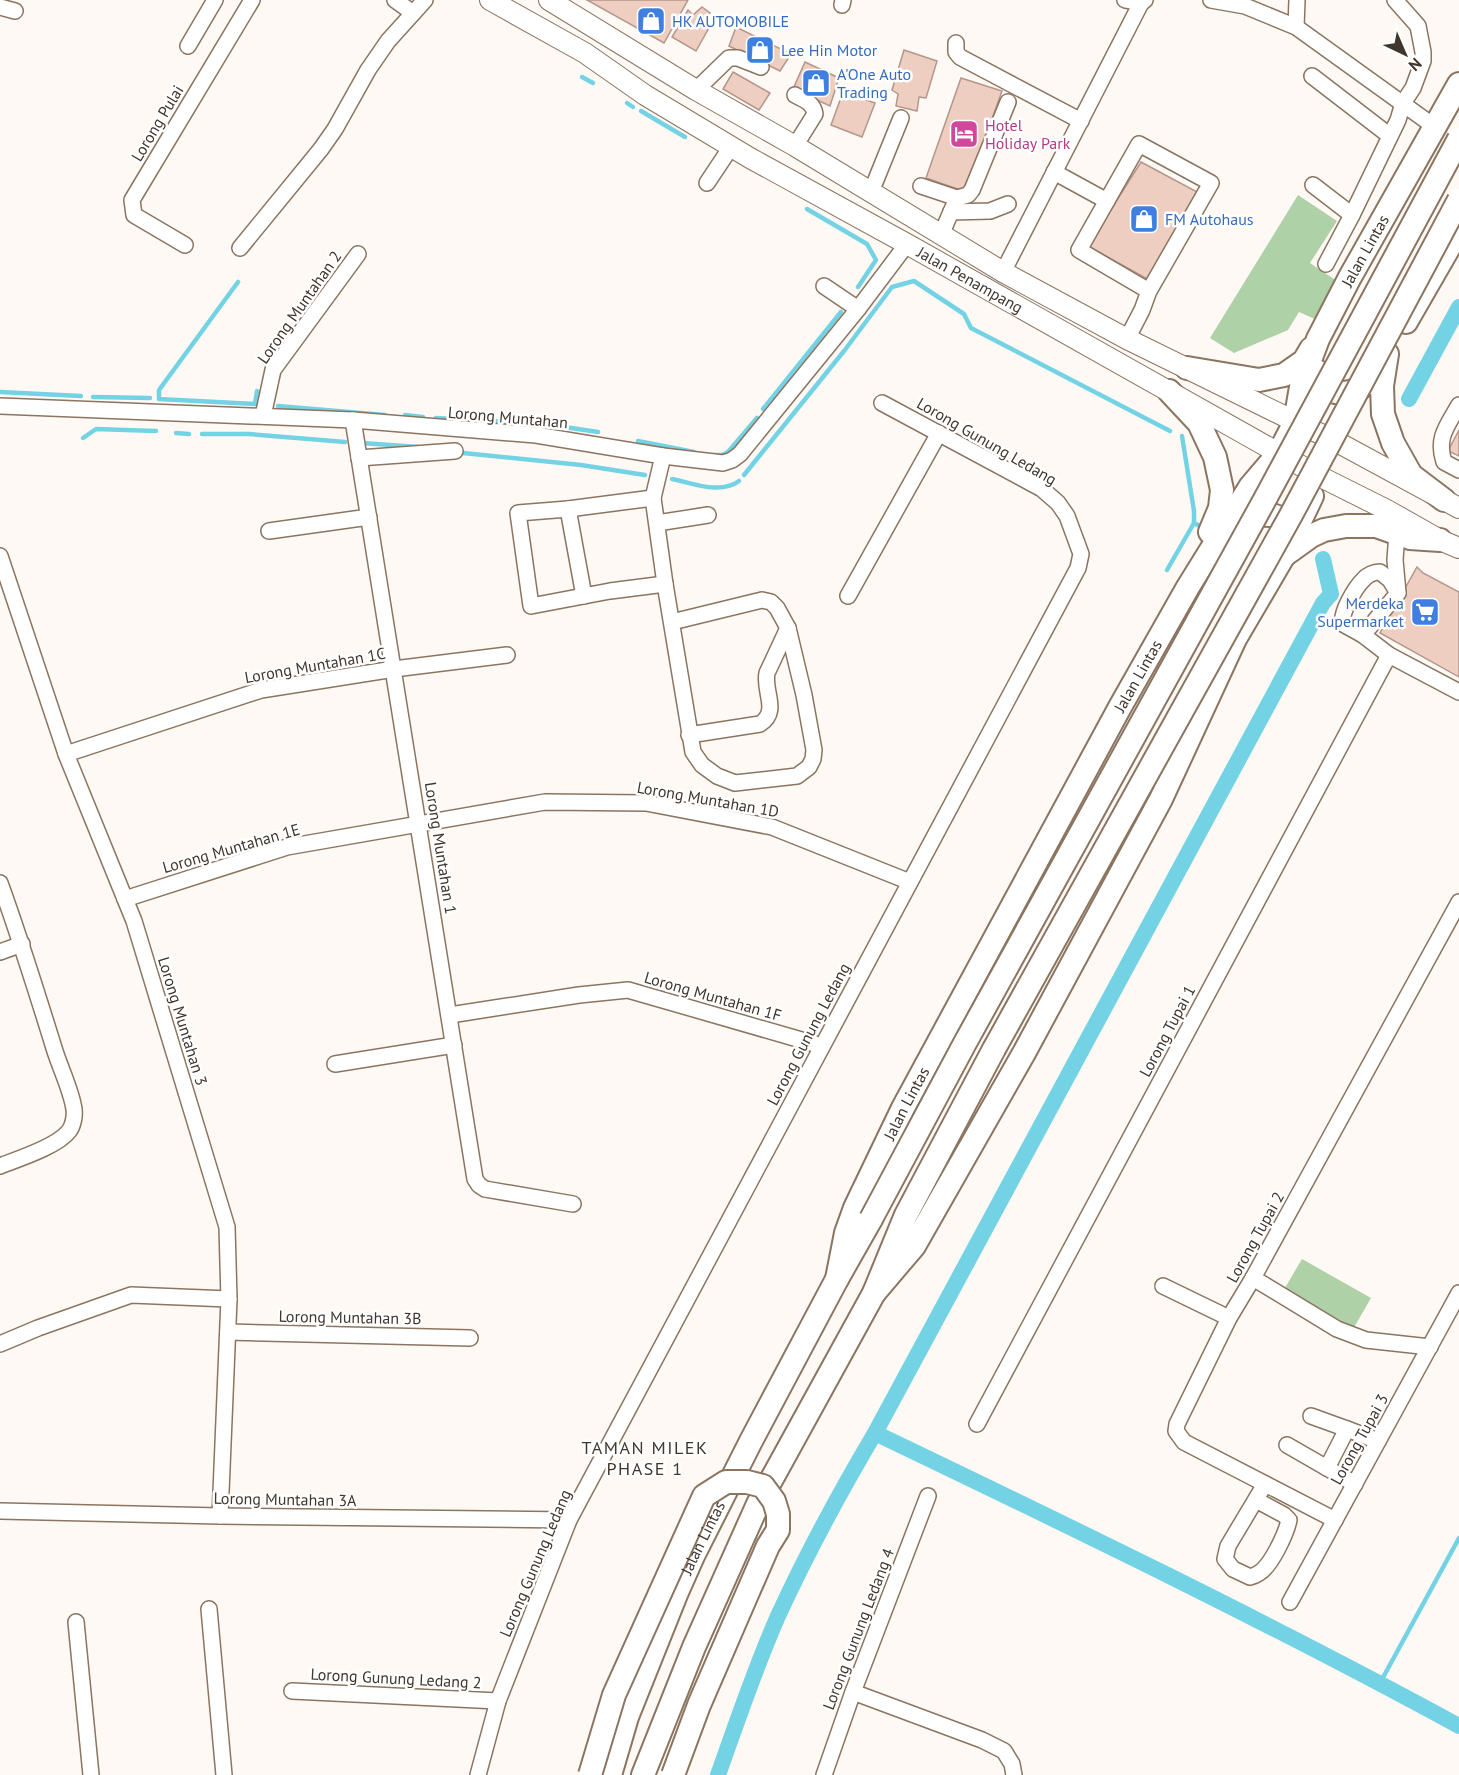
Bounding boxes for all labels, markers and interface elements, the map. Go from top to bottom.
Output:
shop icon: HK AUTOMOBILE [635,5,667,37]
place label: HK AUTOMOBILE [672,11,789,31]
north arrow [1375,24,1435,84]
shop icon: Lee Hin Motor [744,34,776,66]
place label: Lee Hin Motor [781,40,878,60]
text: N [1405,54,1426,76]
place label: A'One Auto Trading [837,64,911,102]
shop icon: A'One Auto Trading [800,67,832,99]
street label: Lorong Pulai [126,81,188,165]
place label: Hotel Holiday Park [985,115,1071,153]
hotel icon: Hotel Holiday Park [948,118,980,150]
shop icon: FM Autohaus [1128,203,1160,235]
place label: FM Autohaus [1165,209,1254,229]
street label: Jalan Lintas [1336,211,1393,291]
street label: Jalan Penampang [913,241,1027,317]
street label: Lorong Muntahan 2 [253,247,345,367]
street label: Lorong Gunung Ledang [913,393,1061,489]
street label: Lorong Muntahan [447,402,569,432]
place label: Merdeka Supermarket [1317,593,1405,631]
supermarket icon: Merdeka Supermarket [1409,596,1441,628]
street label: Jalan Lintas [1109,636,1166,716]
street label: Lorong Muntahan 1C [243,643,387,687]
street label: Lorong Muntahan 1D [635,777,781,821]
street label: Lorong Muntahan 1 [421,781,461,915]
street label: Lorong Muntahan 1E [160,819,302,877]
street label: Lorong Muntahan 3 [154,954,212,1088]
street label: Lorong Gunung Ledang [762,959,854,1109]
street label: Lorong Muntahan 1F [642,967,784,1025]
street label: Lorong Tupai 1 [1135,982,1199,1080]
street label: Jalan Lintas [879,1063,934,1144]
street label: Lorong Tupai 2 [1222,1188,1288,1286]
street label: Lorong Muntahan 3B [278,1306,422,1328]
street label: Lorong Tupai 3 [1326,1390,1392,1488]
district label: TAMAN MILEK PHASE 1 [582,1436,708,1480]
street label: Lorong Gunung Ledang [495,1486,575,1640]
street label: Lorong Muntahan 3A [213,1488,357,1510]
street label: Jalan Lintas [676,1497,729,1579]
street label: Lorong Gunung Ledang 4 [818,1545,898,1713]
street label: Lorong Gunung Ledang 2 [310,1664,482,1692]

